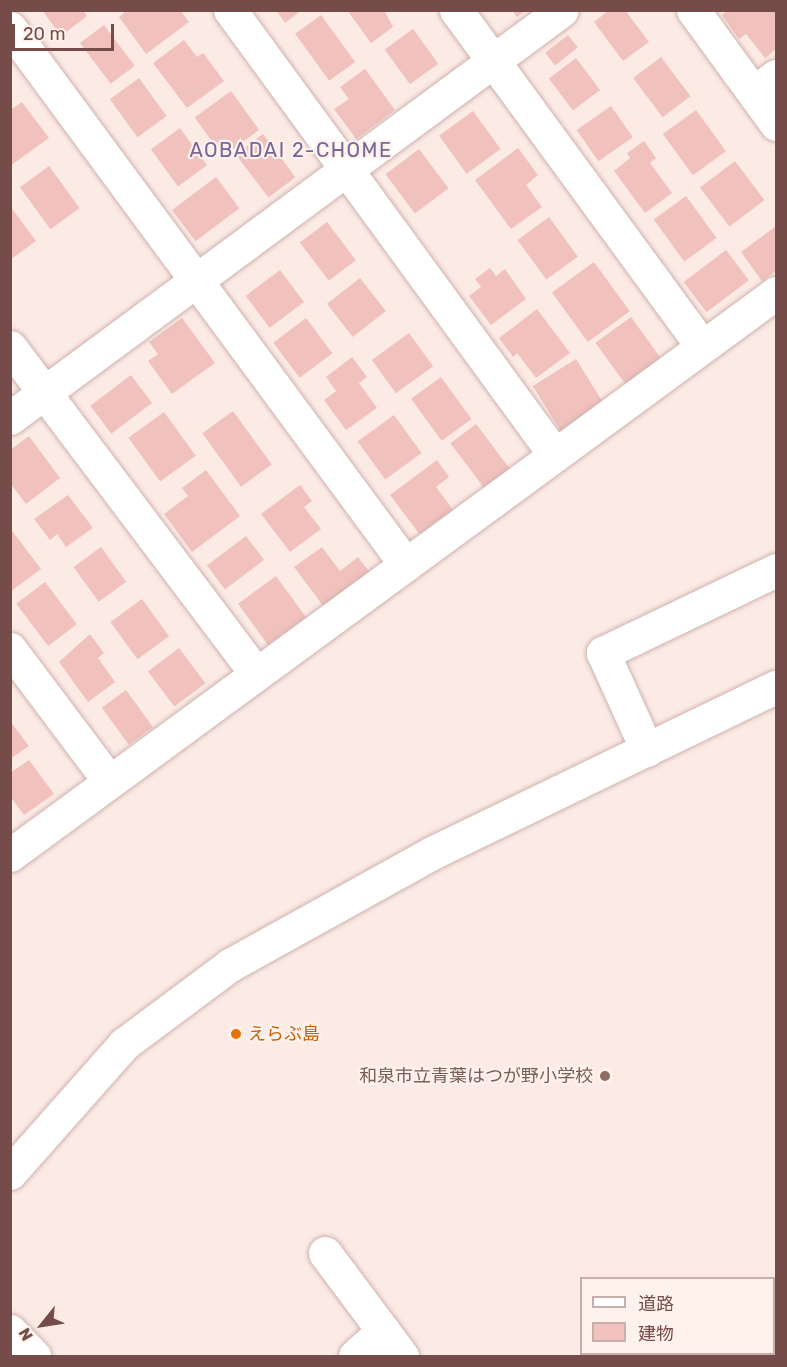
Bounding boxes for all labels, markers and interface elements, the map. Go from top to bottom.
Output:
scale bar [15,12,117,50]
text: 20 m [23,23,65,45]
district label: AOBADAI 2-CHOME [189,138,393,162]
place label: えらぶ島 [248,1023,320,1045]
marker: えらぶ島 [229,1027,243,1041]
place label: 和泉市立青葉はつが野小学校 [359,1065,593,1087]
marker: 和泉市立青葉はつが野小学校 [598,1069,612,1083]
legend [580,1277,775,1355]
text: 道路 [638,1293,674,1315]
north arrow [12,1295,72,1355]
text: 建物 [638,1323,674,1345]
text: N [15,1325,37,1344]

